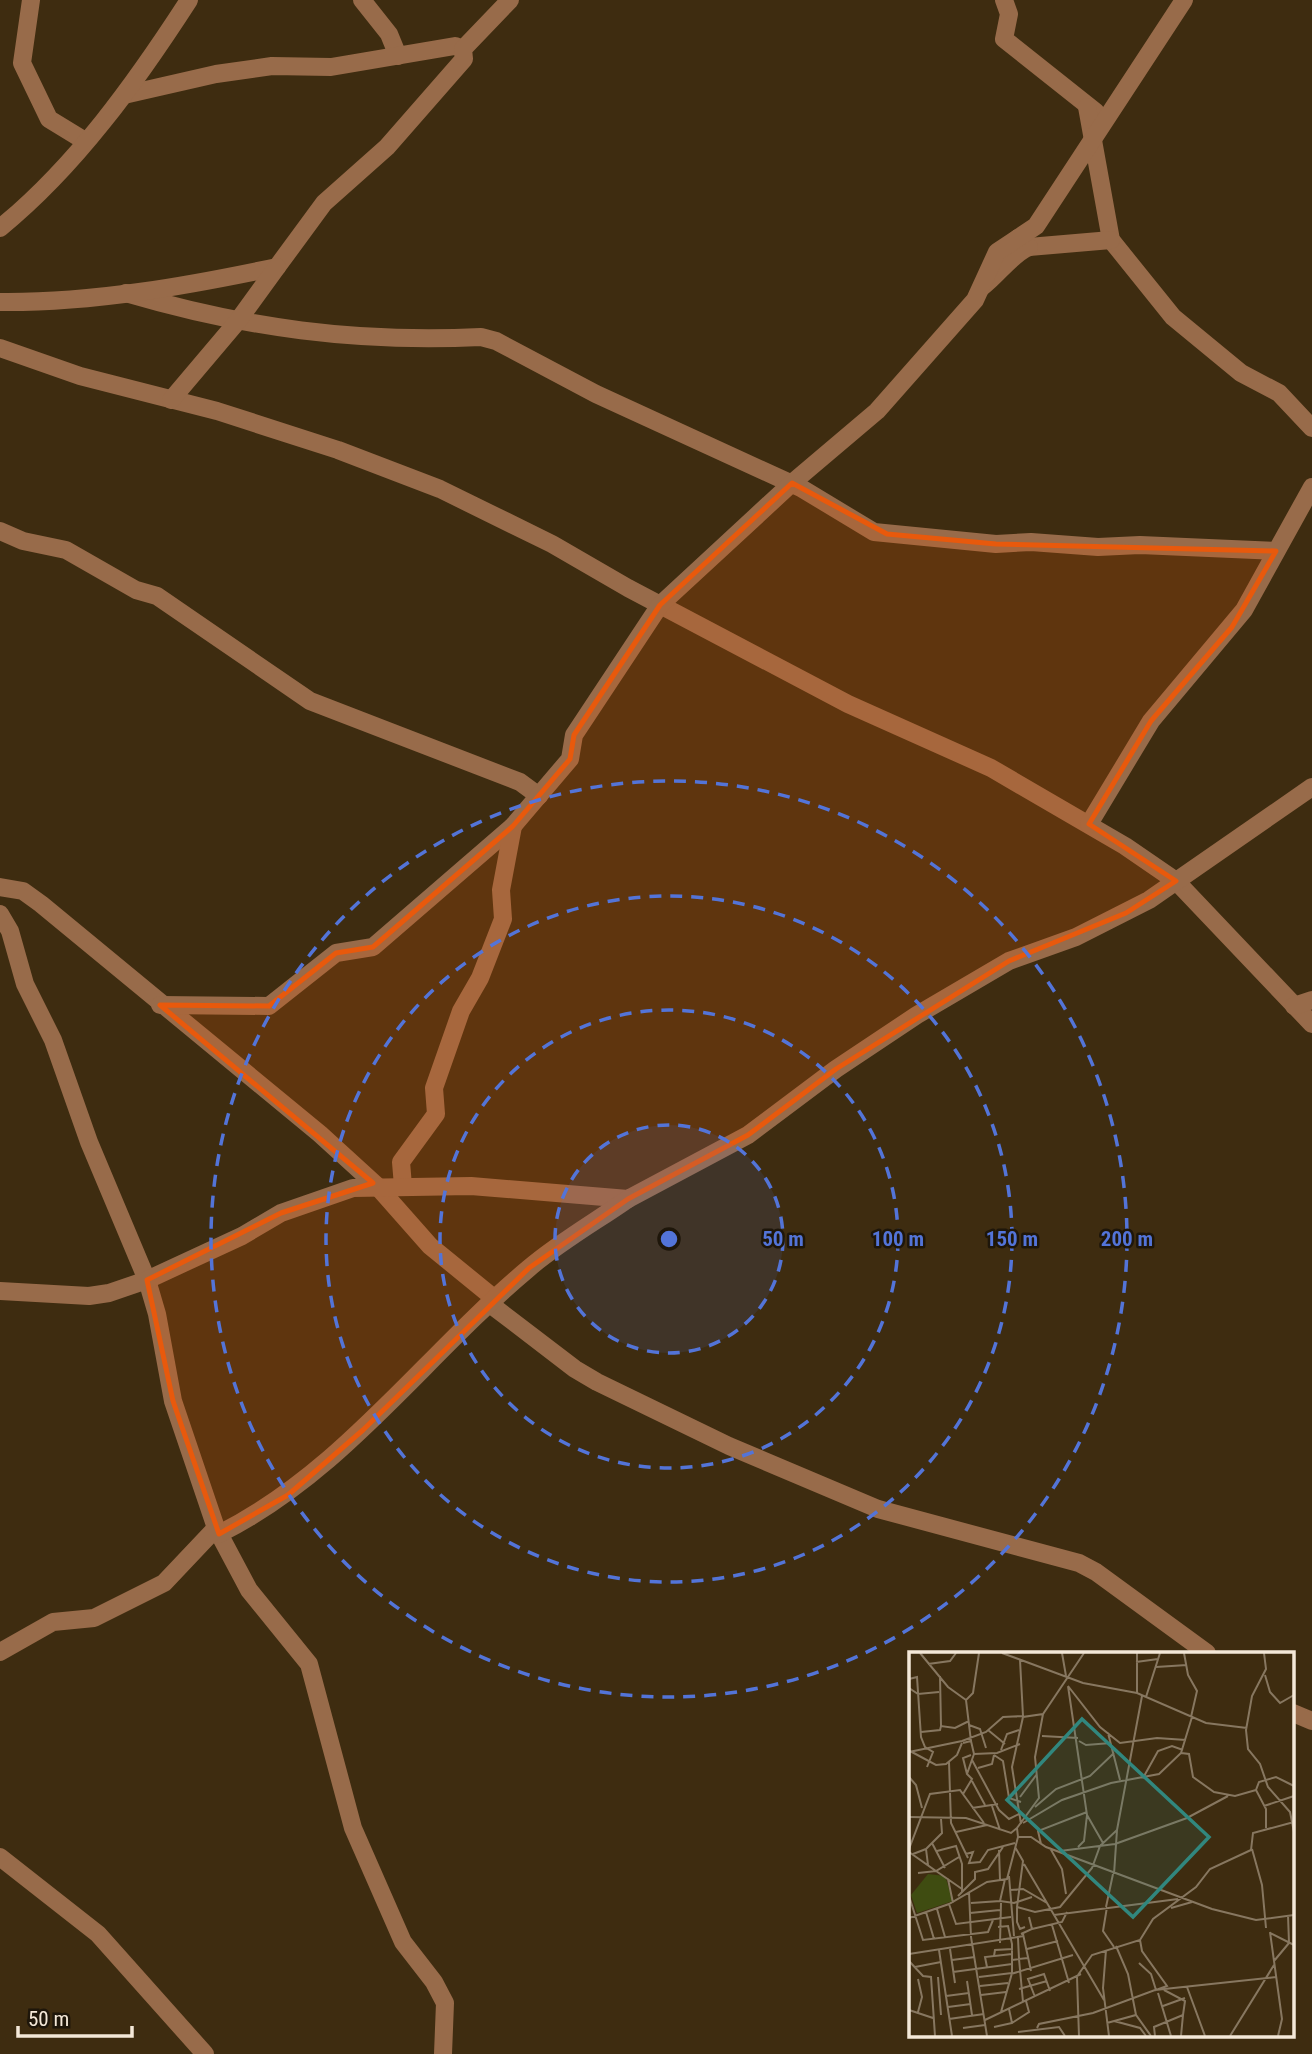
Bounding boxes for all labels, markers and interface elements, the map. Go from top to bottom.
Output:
centre of rings [657,1227,681,1251]
text: 50 m [762,1227,804,1251]
text: 100 m [872,1227,924,1251]
text: 150 m [986,1227,1038,1251]
text: 200 m [1101,1227,1153,1251]
inset map [909,1652,1294,2036]
scale bar [18,1994,131,2038]
text: 50 m [28,2007,69,2031]

